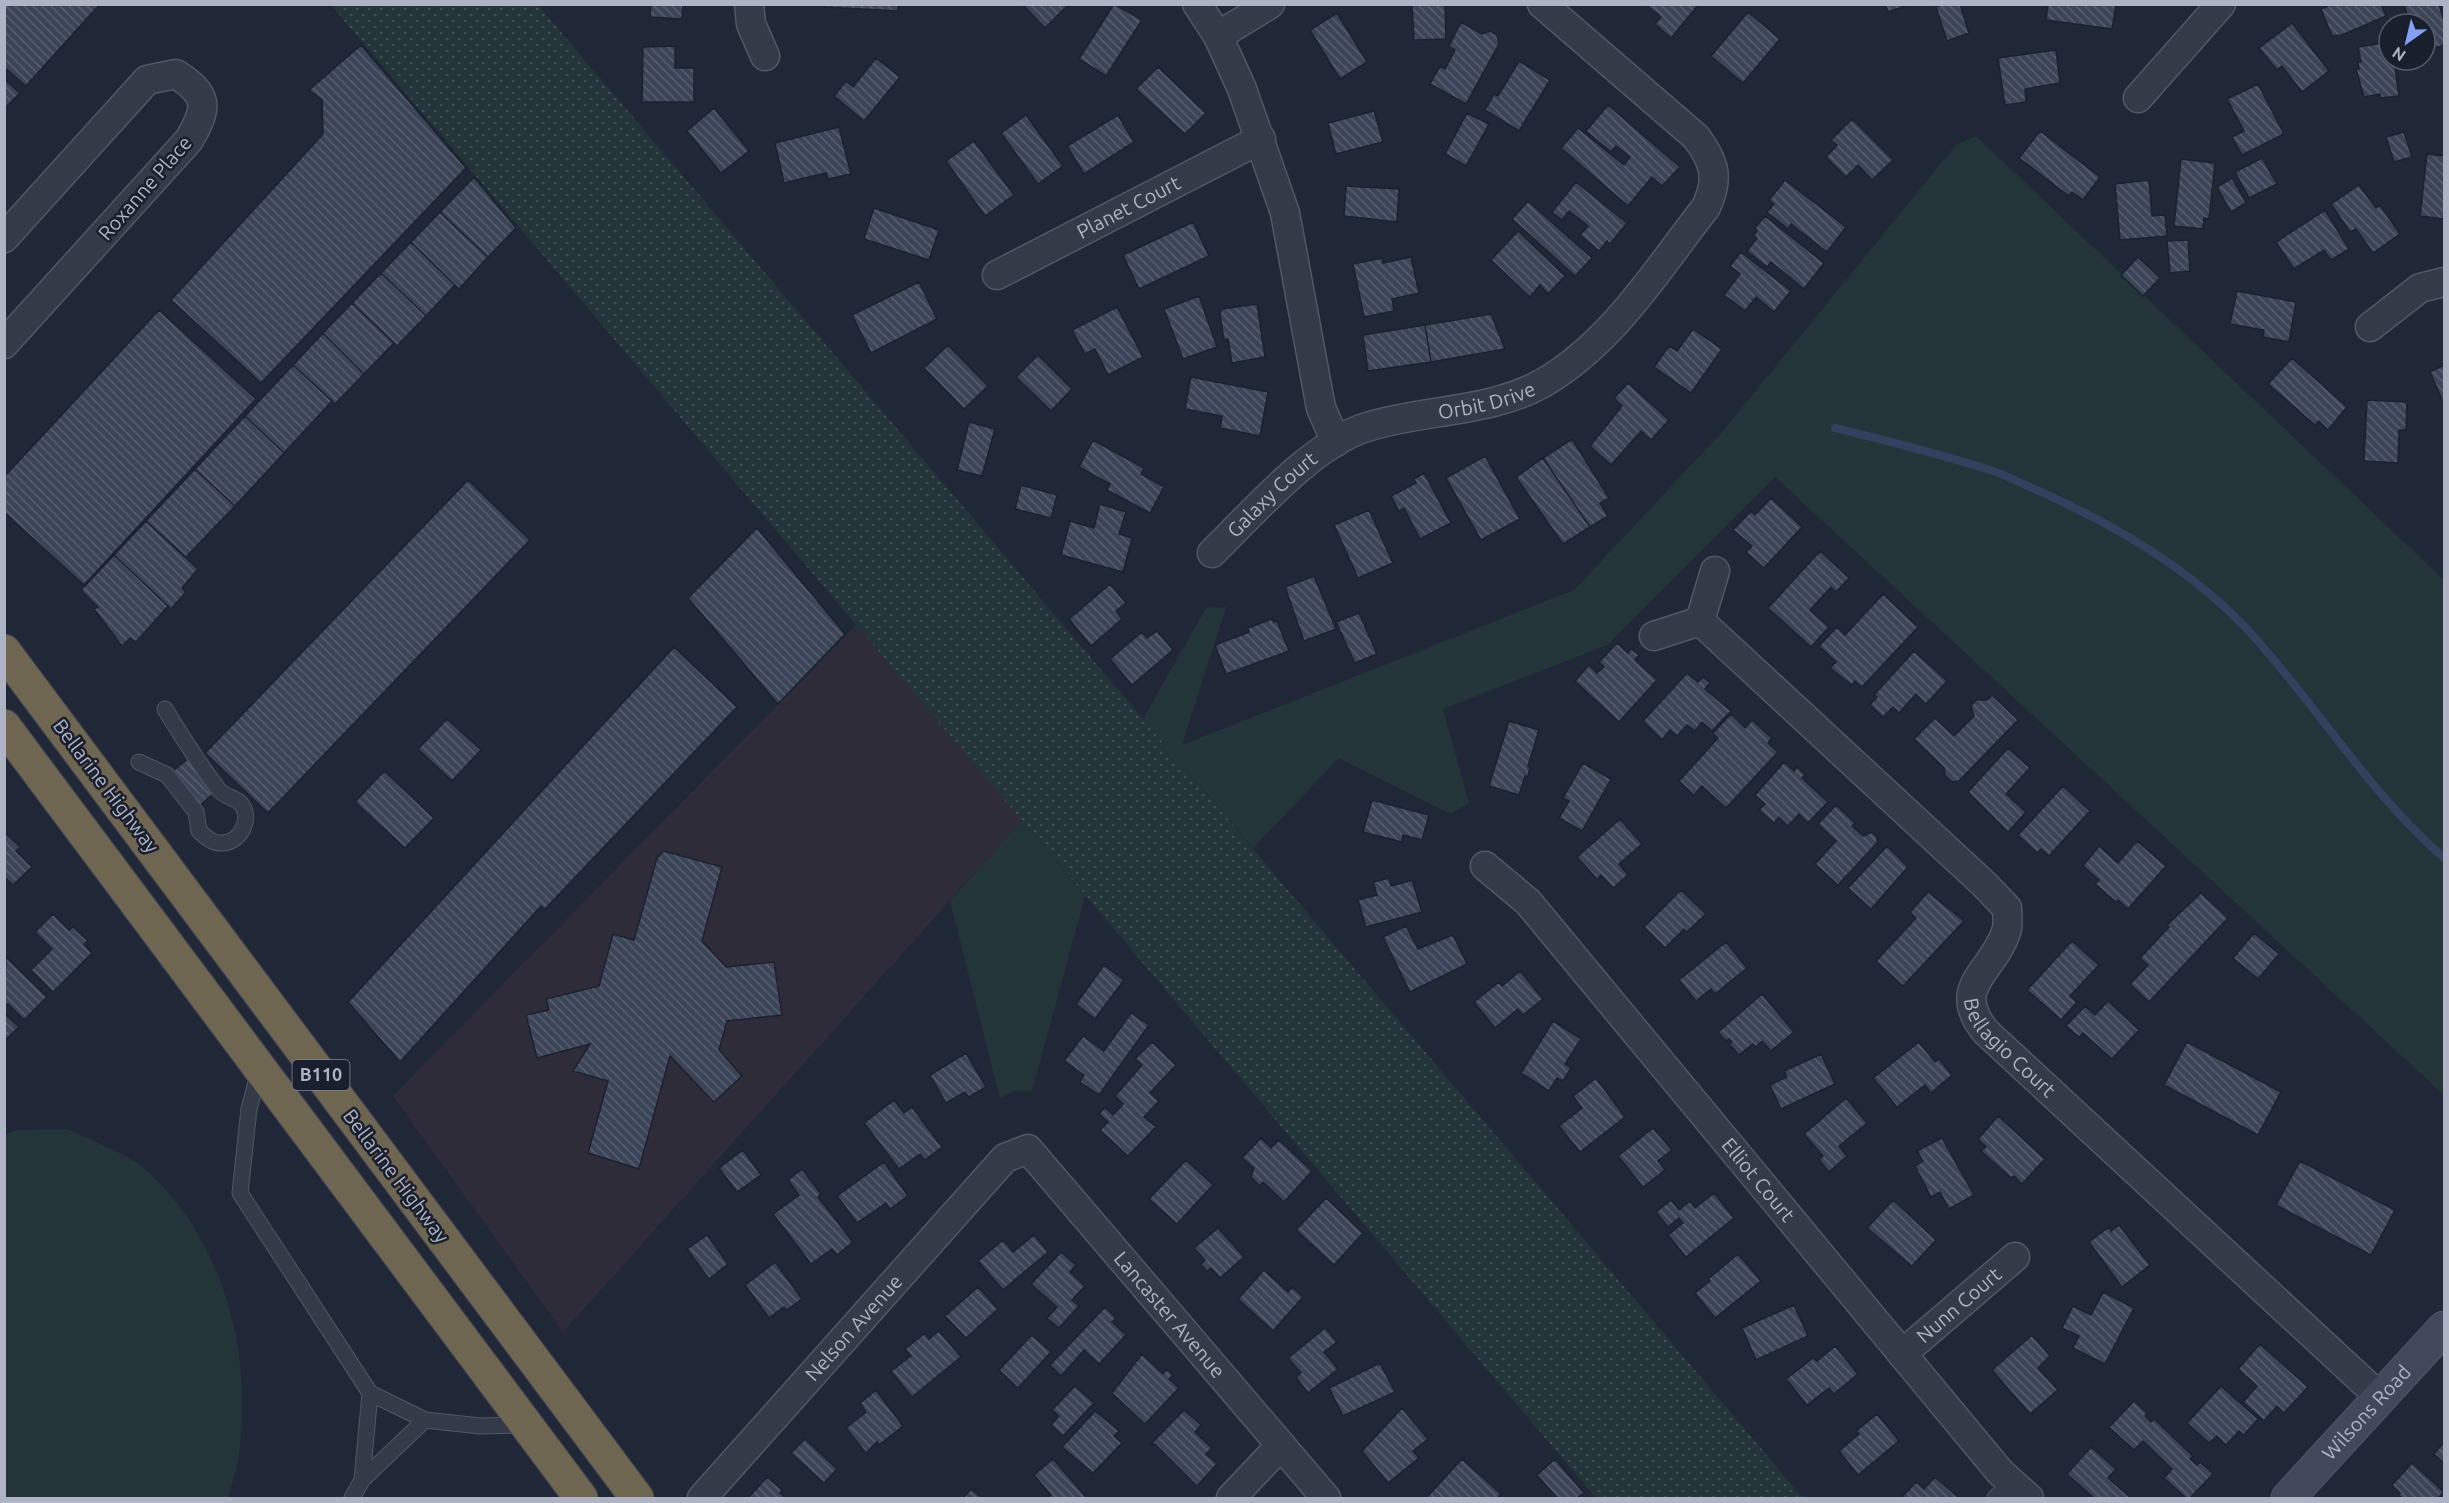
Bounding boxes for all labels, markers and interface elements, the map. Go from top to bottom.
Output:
north arrow [2377,12,2437,72]
text: N [2389,44,2409,65]
street label: Roxanne Place [93,131,196,244]
street label: Planet Court [1073,171,1184,243]
street label: Orbit Drive [1436,377,1539,423]
street label: Galaxy Court [1222,446,1321,542]
street label: Bellarine Highway [49,714,164,857]
street label: Bellagio Court [1960,996,2061,1102]
road number: B110 [292,1060,350,1090]
street label: Bellarine Highway [339,1104,454,1247]
street label: Elliot Court [1717,1133,1800,1226]
street label: Lancaster Avenue [1110,1247,1230,1382]
street label: Nunn Court [1912,1262,2006,1347]
street label: Nelson Avenue [800,1270,907,1385]
street label: Wilsons Road [2317,1360,2415,1464]

